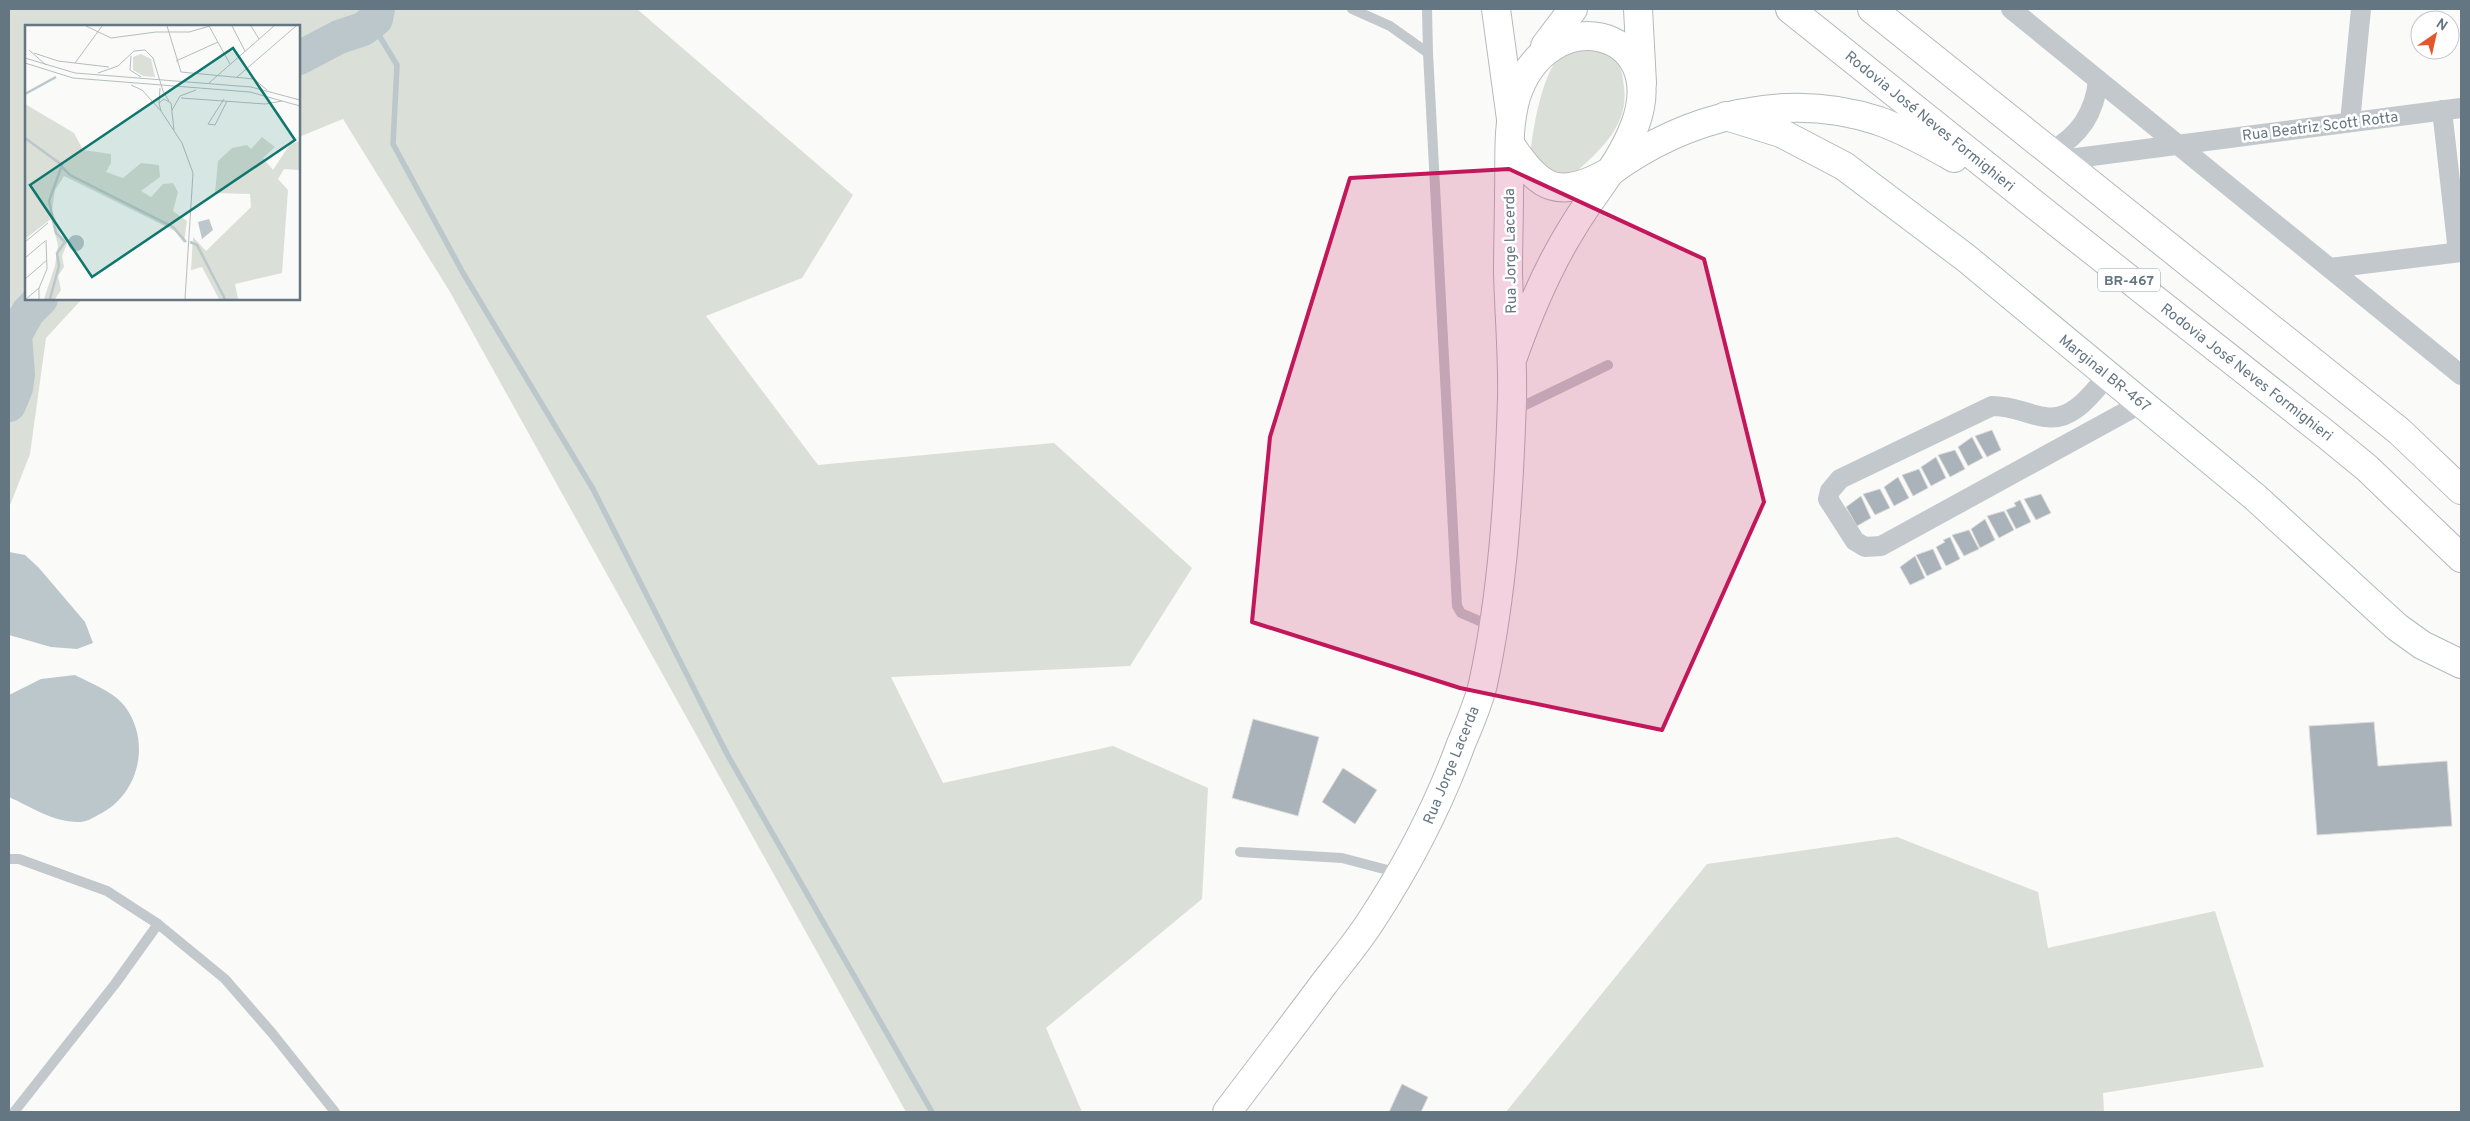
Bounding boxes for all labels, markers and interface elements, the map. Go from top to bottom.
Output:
north arrow [2410,10,2460,60]
text: N [2433,16,2450,35]
inset map [25,25,300,300]
street label: Rodovia José Neves Formighieri [1840,48,2018,197]
street label: Rua Beatriz Scott Rotta [2241,108,2399,146]
street label: Rua Jorge Lacerda [1501,188,1522,314]
road number: BR-467 [2098,268,2160,292]
street label: Rodovia José Neves Formighieri [2156,300,2336,446]
street label: Marginal BR-467 [2054,331,2154,417]
street label: Rua Jorge Lacerda [1420,704,1485,827]

